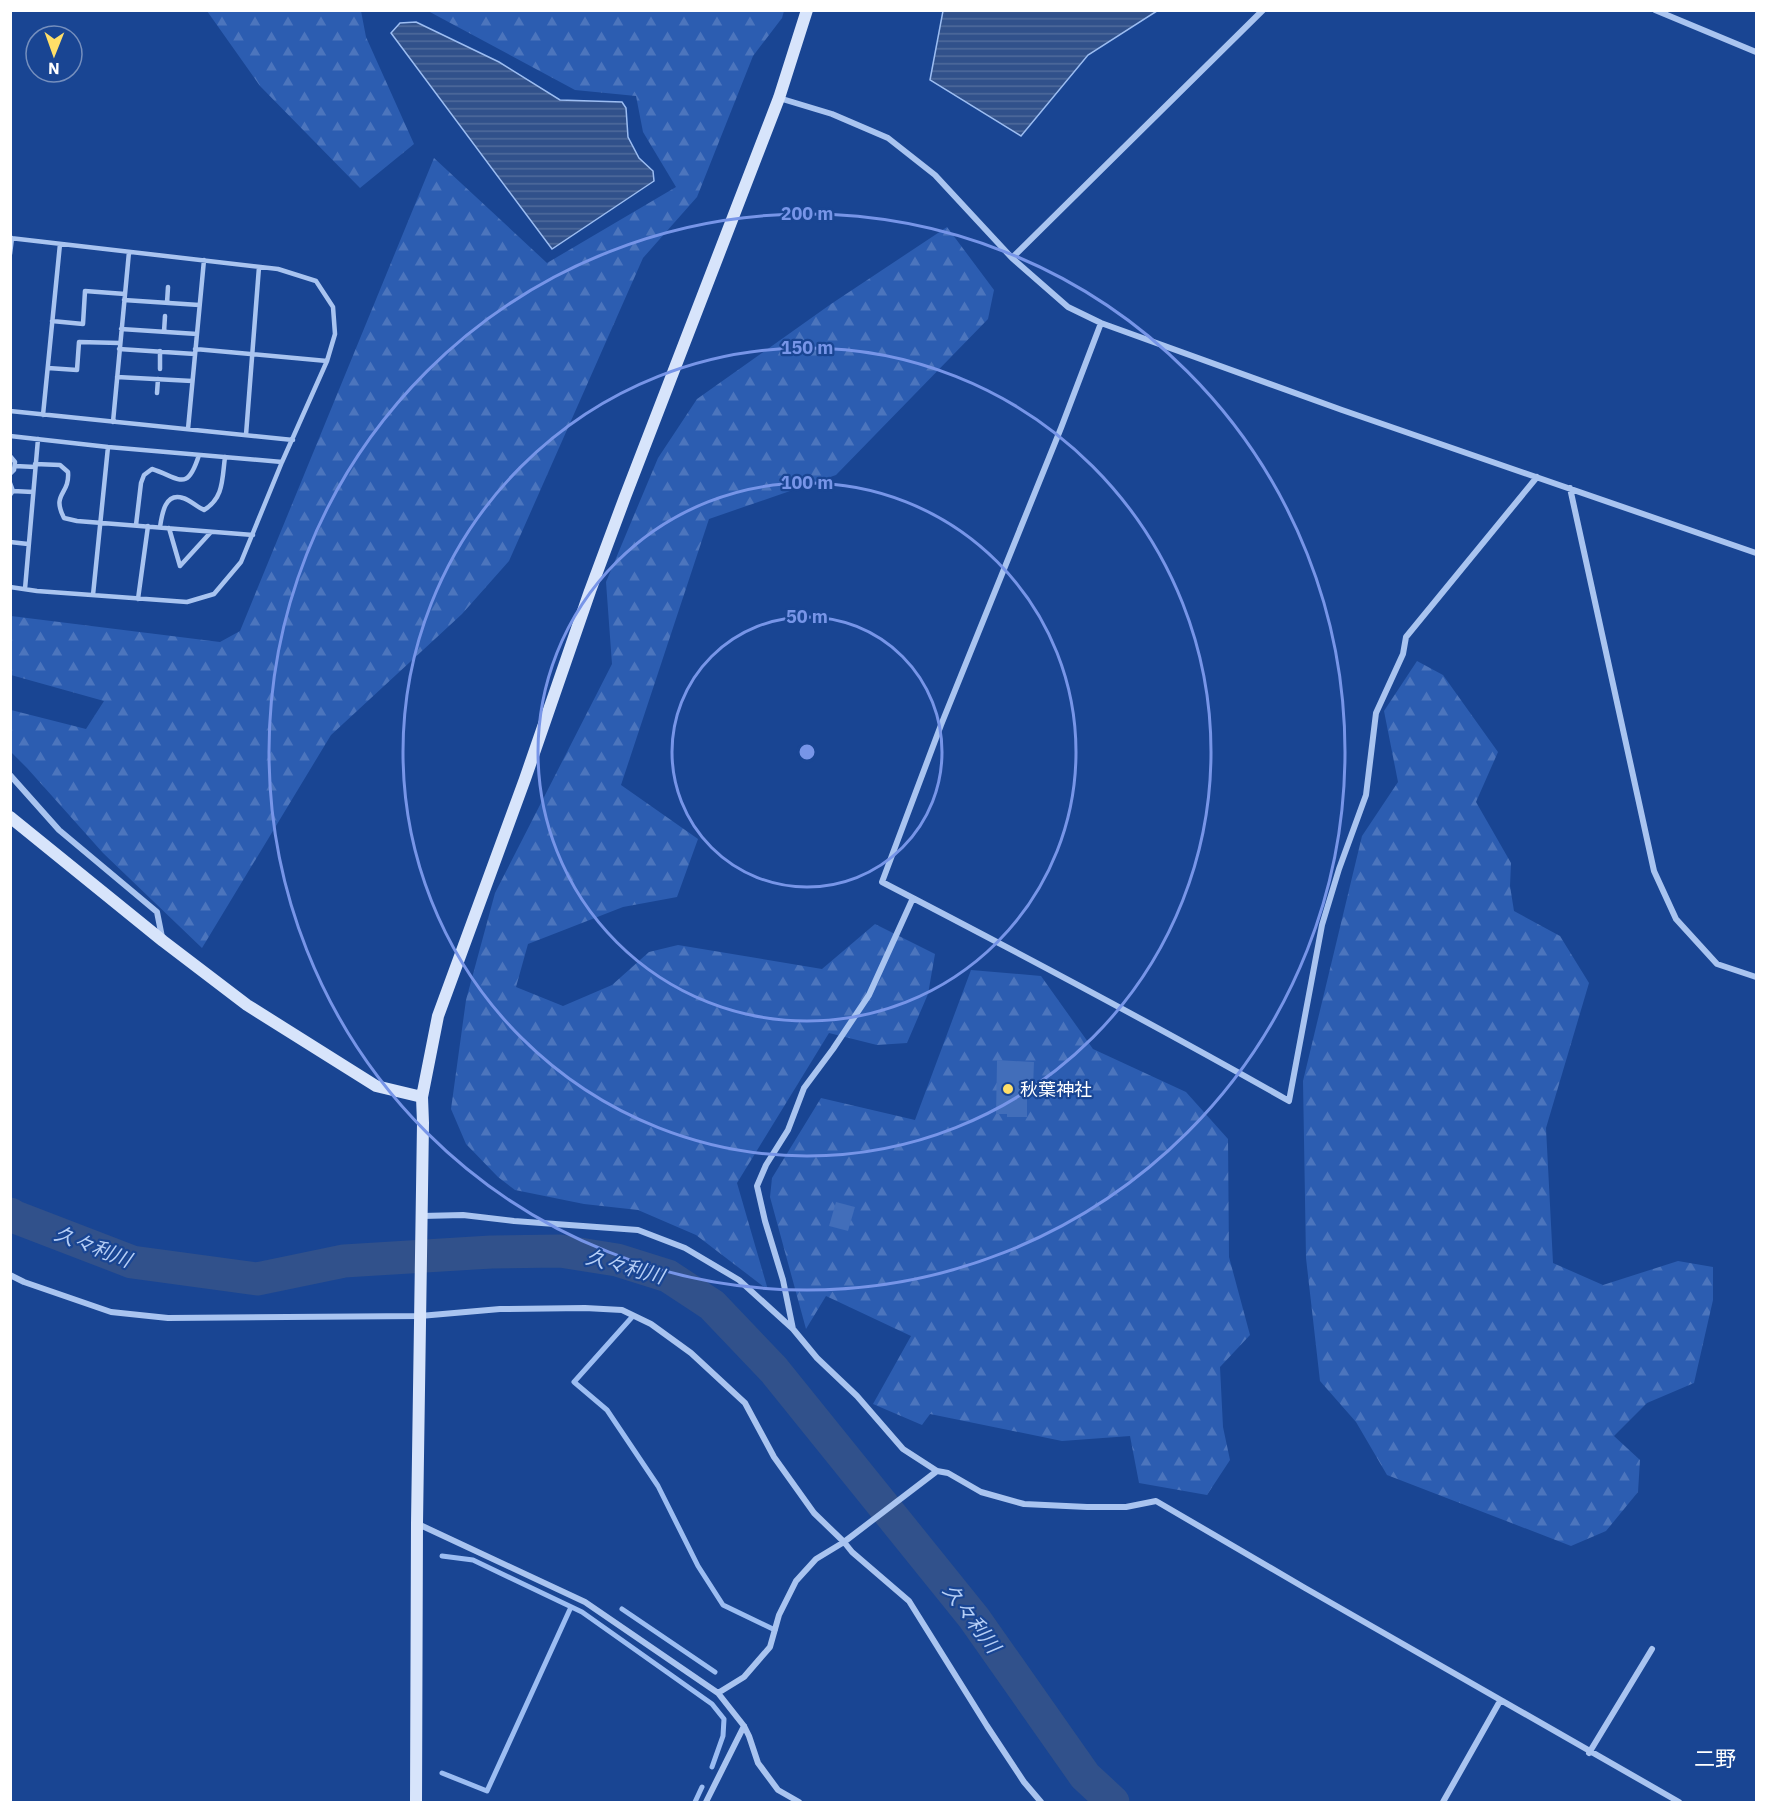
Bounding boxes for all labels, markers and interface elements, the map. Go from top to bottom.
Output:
north arrow [24,24,84,84]
text: N [48,59,60,79]
text: 200 m [781,202,833,225]
text: 150 m [781,336,833,359]
text: 100 m [781,471,833,494]
text: 50 m [786,605,828,628]
centre of rings [797,742,817,762]
place label: 秋葉神社 [1020,1078,1092,1101]
marker: 秋葉神社 [1001,1082,1015,1096]
water label: 久々利川 [51,1219,137,1274]
water label: 久々利川 [583,1243,669,1290]
water label: 久々利川 [937,1578,1008,1660]
district label: 二野 [1694,1744,1736,1772]

